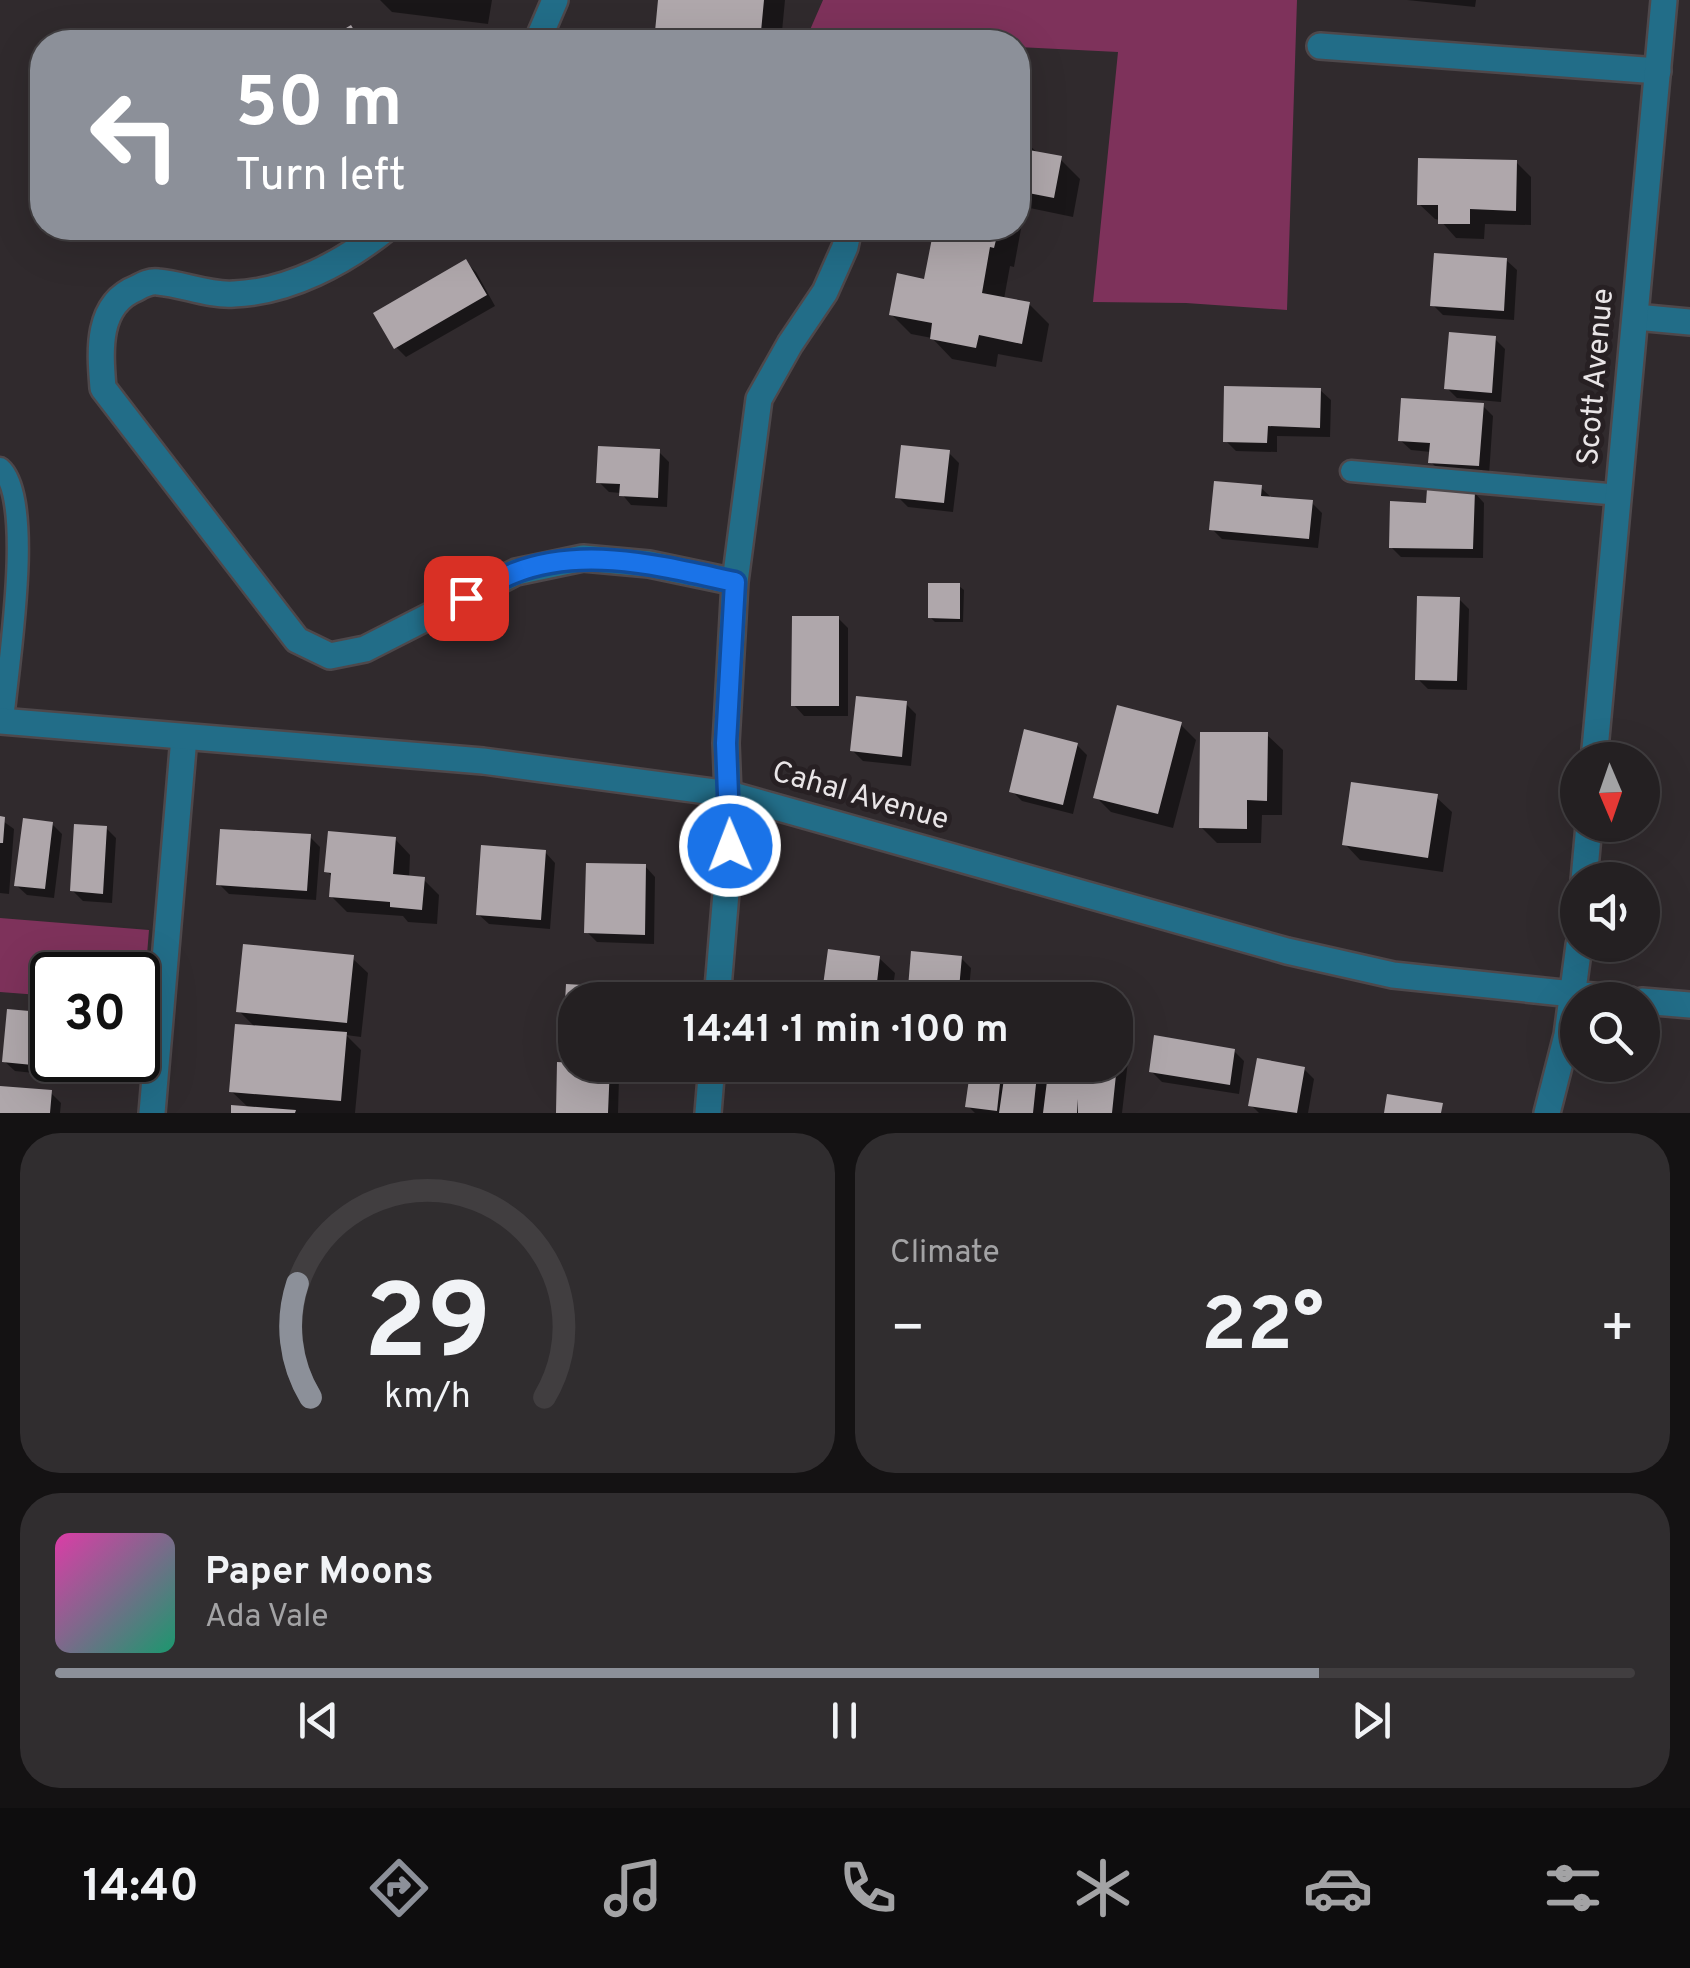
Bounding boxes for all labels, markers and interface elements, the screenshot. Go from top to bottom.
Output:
text: 50 m [235,62,402,151]
icon: left [70,70,200,200]
text: Turn left [235,149,406,206]
street label: Scott Avenue [1571,287,1623,467]
pin [424,556,509,641]
icon: arrive [439,571,494,626]
north arrow [1560,742,1660,842]
map controls [1560,742,1660,1082]
street label: Cahal Avenue [767,754,953,840]
position arrow [678,794,782,898]
button: sound [1560,862,1660,962]
speed limit sign: 30 [30,952,160,1082]
button: search [1560,982,1660,1082]
text: 14:41 · 1 min · 100 m [683,1007,1008,1056]
text: Climate [890,1234,1000,1274]
text: 29 [364,1263,491,1395]
text: 22° [1201,1282,1324,1377]
text: − [890,1296,925,1366]
text: + [1600,1296,1635,1366]
text: km/h [384,1375,471,1421]
text: Paper Moons [205,1549,434,1598]
text: Ada Vale [205,1598,329,1638]
icon: previous [291,1693,346,1748]
icon: pause [817,1693,872,1748]
icon: next [1344,1693,1399,1748]
icon: directions [364,1853,434,1923]
icon: music [598,1853,668,1923]
icon: phone [833,1853,903,1923]
icon: climate [1068,1853,1138,1923]
icon: car [1303,1853,1373,1923]
icon: filters [1538,1853,1608,1923]
text: 14:40 [82,1860,199,1917]

